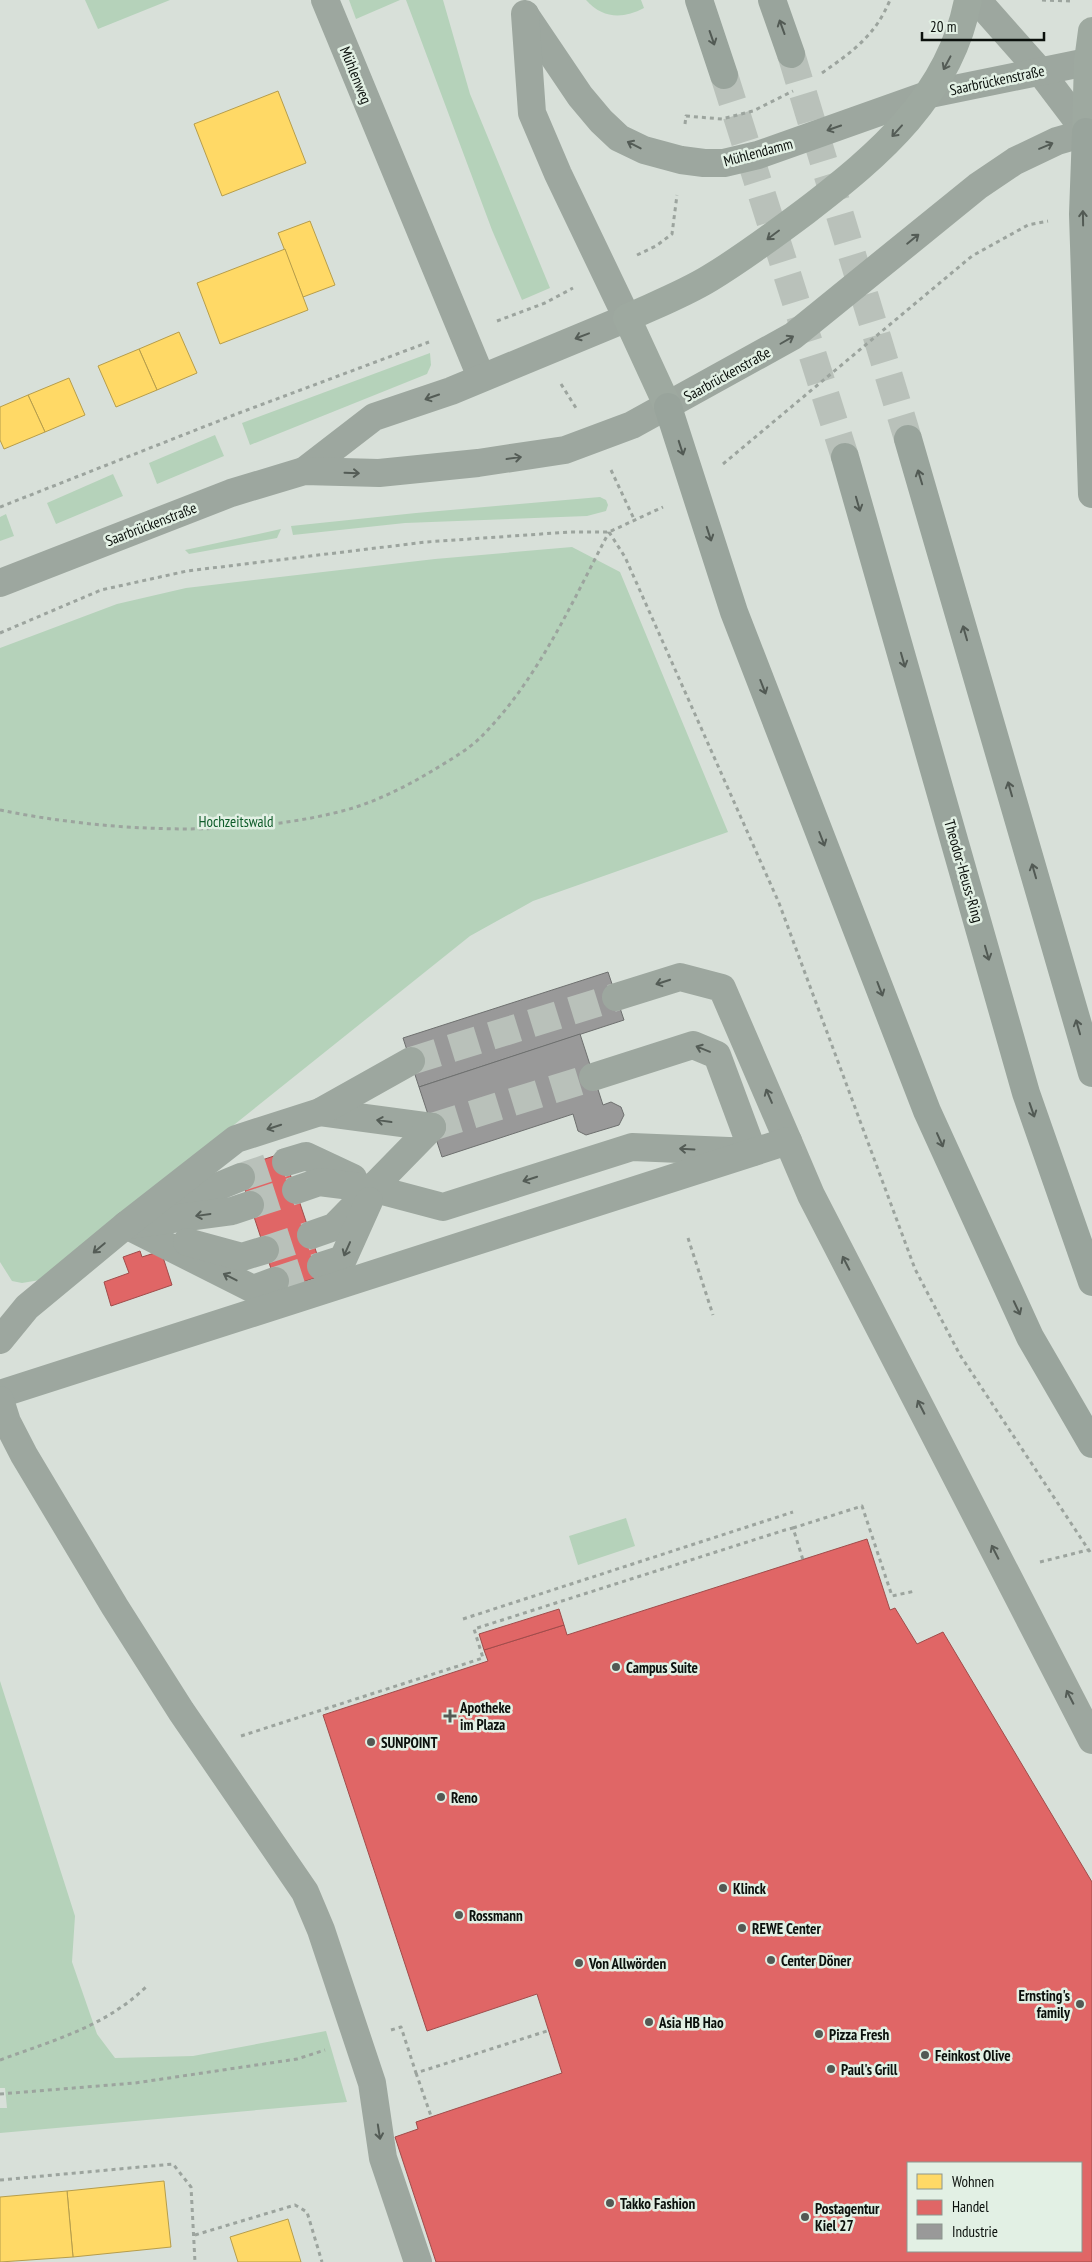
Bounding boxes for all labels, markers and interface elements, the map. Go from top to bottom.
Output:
scale bar [922,10,1044,42]
text: 20 m [930,17,956,36]
one-way arrow [777,20,786,35]
one-way arrow [707,29,717,45]
street label: Mühlenweg [336,44,376,106]
one-way arrow [942,55,952,70]
street label: Saarbrückenstraße [948,61,1046,99]
one-way arrow [827,124,842,133]
one-way arrow [892,125,903,138]
street label: Mühlendamm [721,134,795,170]
one-way arrow [627,140,642,149]
one-way arrow [1038,140,1053,150]
one-way arrow [1078,211,1088,227]
one-way arrow [767,230,780,241]
one-way arrow [907,233,920,244]
one-way arrow [575,331,590,341]
one-way arrow [779,335,793,345]
street label: Saarbrückenstraße [680,342,774,406]
one-way arrow [424,393,440,402]
one-way arrow [677,439,686,455]
one-way arrow [506,453,522,463]
one-way arrow [344,468,360,477]
one-way arrow [914,469,924,485]
one-way arrow [854,495,864,511]
street label: Saarbrückenstraße [103,498,199,550]
one-way arrow [705,526,714,542]
one-way arrow [960,625,970,641]
one-way arrow [899,651,909,667]
one-way arrow [759,679,768,695]
one-way arrow [1005,781,1015,797]
park label: Hochzeitswald [198,812,274,831]
street label: Theodor-Heuss-Ring [940,817,988,925]
one-way arrow [818,831,827,846]
one-way arrow [1028,863,1038,879]
one-way arrow [983,945,992,961]
one-way arrow [655,978,671,988]
one-way arrow [876,981,885,996]
one-way arrow [1073,1019,1082,1035]
one-way arrow [696,1044,711,1054]
one-way arrow [763,1089,773,1104]
one-way arrow [1027,1101,1037,1117]
one-way arrow [376,1116,392,1126]
one-way arrow [266,1122,282,1132]
one-way arrow [936,1132,946,1147]
one-way arrow [679,1145,695,1154]
one-way arrow [522,1175,538,1185]
one-way arrow [195,1210,211,1220]
one-way arrow [342,1241,352,1256]
one-way arrow [92,1242,105,1253]
one-way arrow [841,1256,850,1271]
one-way arrow [223,1272,238,1282]
one-way arrow [1012,1300,1022,1315]
one-way arrow [916,1400,926,1415]
one-way arrow [990,1545,999,1560]
place label: Campus Suite [626,1658,698,1677]
marker: Campus Suite [610,1661,622,1673]
one-way arrow [1065,1689,1075,1704]
place label: Apotheke im Plaza [459,1698,511,1734]
marker: Apotheke im Plaza [444,1710,456,1722]
place label: SUNPOINT [381,1733,438,1752]
marker: SUNPOINT [365,1736,377,1748]
place label: Reno [451,1788,478,1807]
marker: Reno [435,1791,447,1803]
place label: Klinck [733,1879,767,1898]
marker: Klinck [717,1882,729,1894]
place label: Rossmann [469,1906,523,1925]
marker: Rossmann [453,1909,465,1921]
place label: REWE Center [752,1919,821,1938]
marker: REWE Center [736,1922,748,1934]
place label: Center Döner [781,1951,852,1970]
place label: Von Allwörden [588,1954,666,1973]
marker: Center Döner [765,1954,777,1966]
marker: Von Allwörden [573,1957,585,1969]
place label: Ernsting's family [1018,1986,1071,2022]
marker: Ernsting's family [1074,1998,1086,2010]
place label: Asia HB Hao [658,2013,724,2032]
marker: Asia HB Hao [643,2016,655,2028]
place label: Pizza Fresh [829,2025,890,2044]
marker: Pizza Fresh [813,2028,825,2040]
place label: Feinkost Olive [935,2046,1011,2065]
marker: Feinkost Olive [919,2049,931,2061]
place label: Paul's Grill [841,2060,898,2079]
marker: Paul's Grill [825,2063,837,2075]
one-way arrow [374,2123,384,2139]
legend [907,2162,1082,2252]
text: Wohnen [952,2172,994,2191]
place label: Takko Fashion [620,2194,695,2213]
marker: Takko Fashion [604,2197,616,2209]
text: Handel [952,2197,989,2216]
place label: Postagentur Kiel 27 [815,2199,880,2235]
marker: Postagentur Kiel 27 [799,2211,811,2223]
text: Industrie [952,2222,998,2241]

